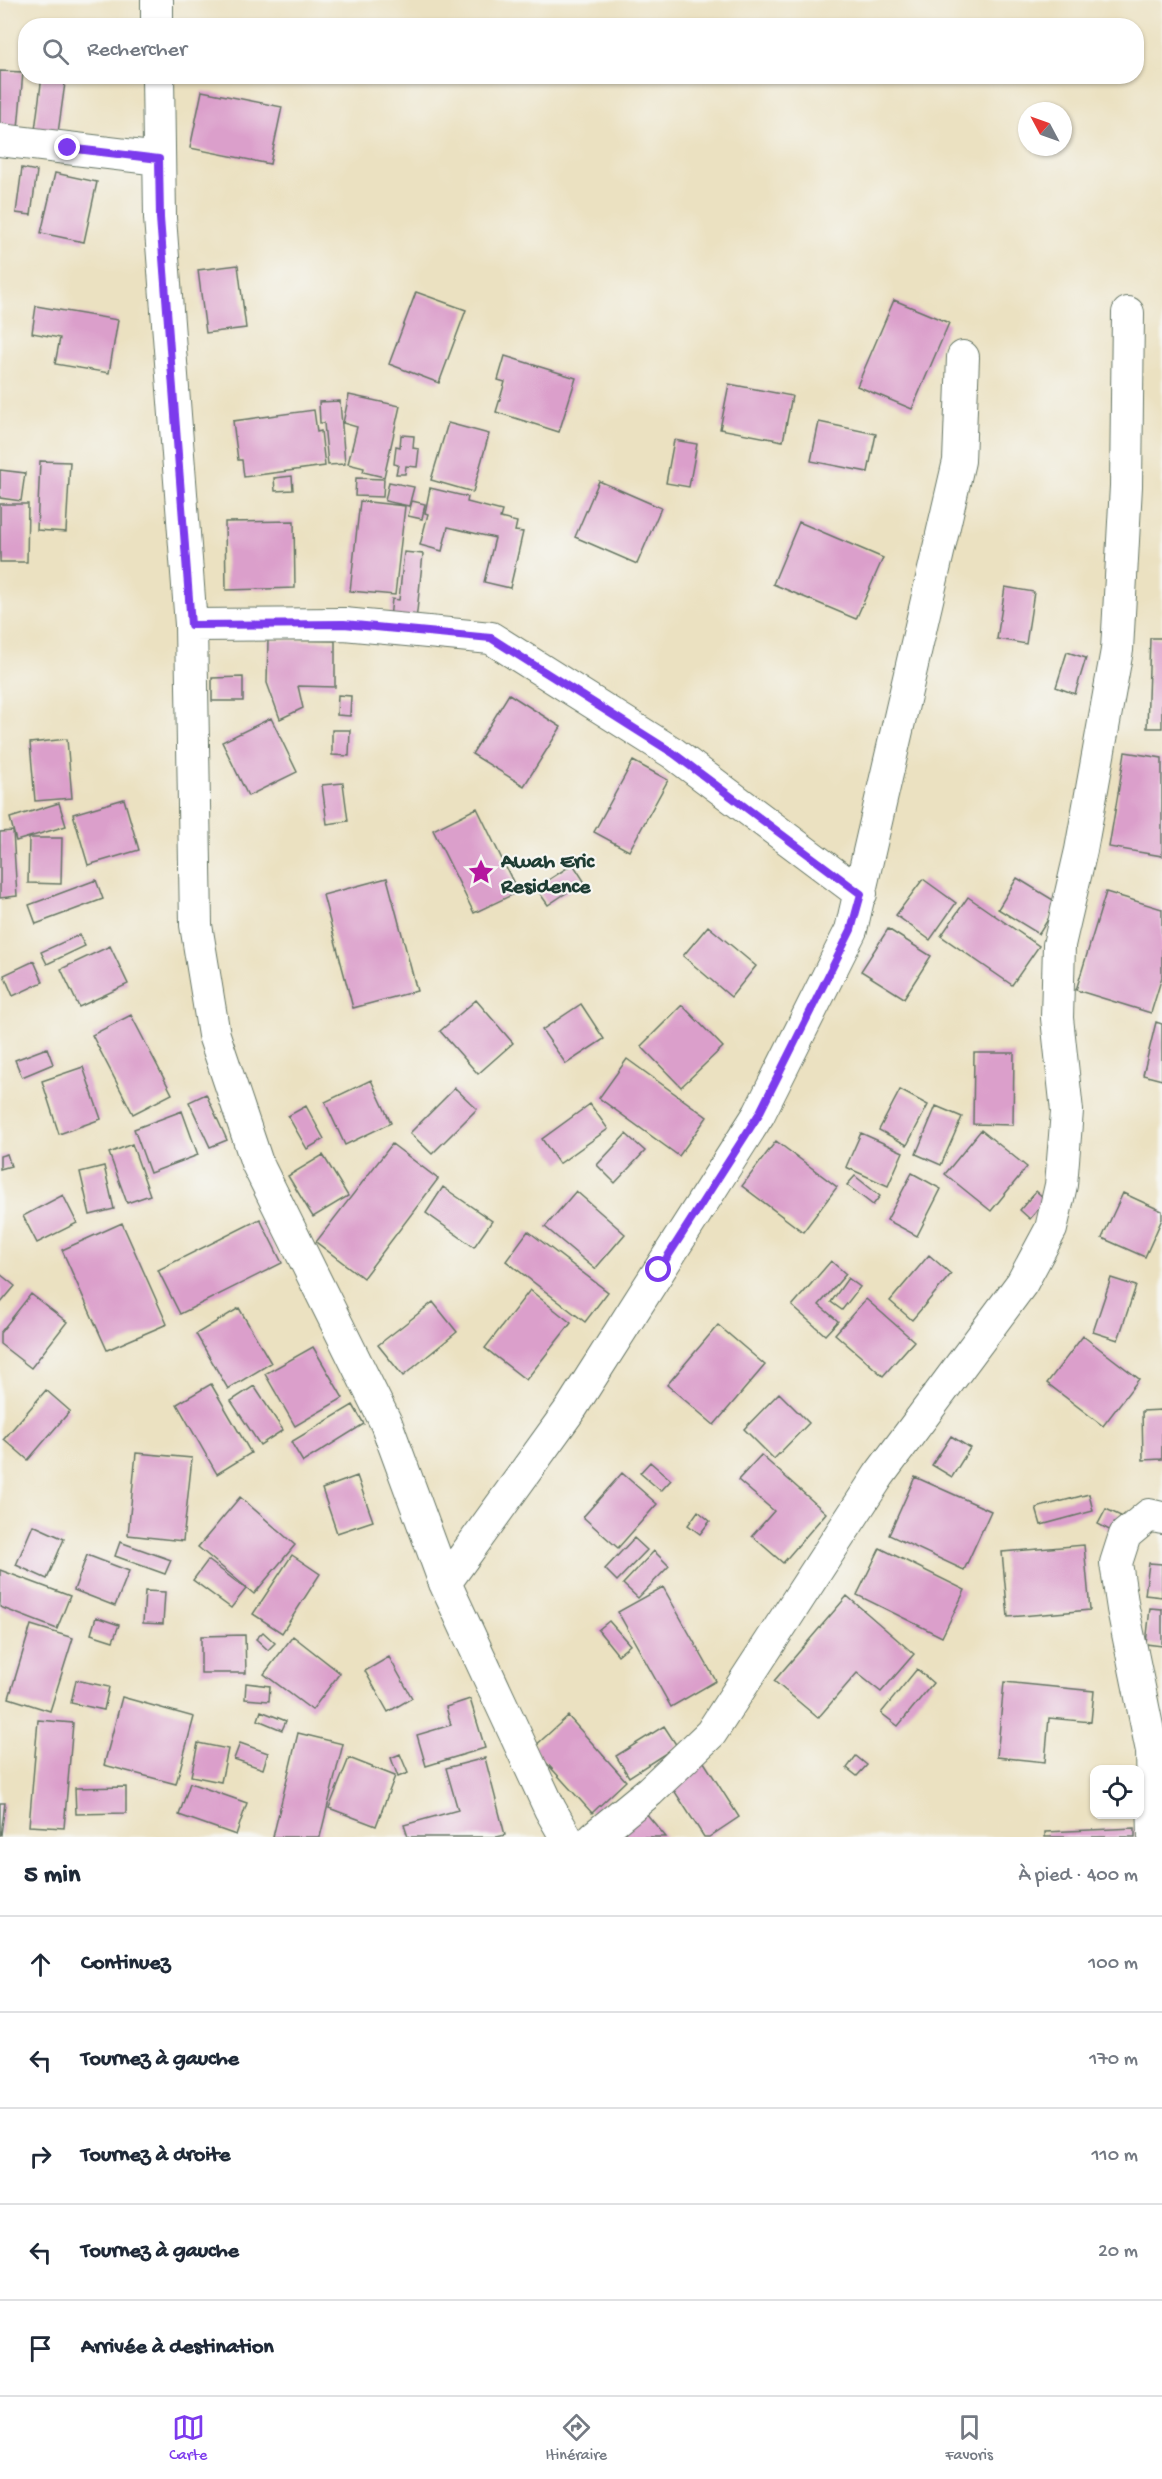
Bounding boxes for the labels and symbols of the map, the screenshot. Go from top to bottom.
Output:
north arrow [1018,102,1072,156]
route end [54,134,80,160]
place label: Awah Eric Residence [500,850,596,901]
place icon: Awah Eric Residence [466,857,496,887]
route start [645,1256,671,1282]

